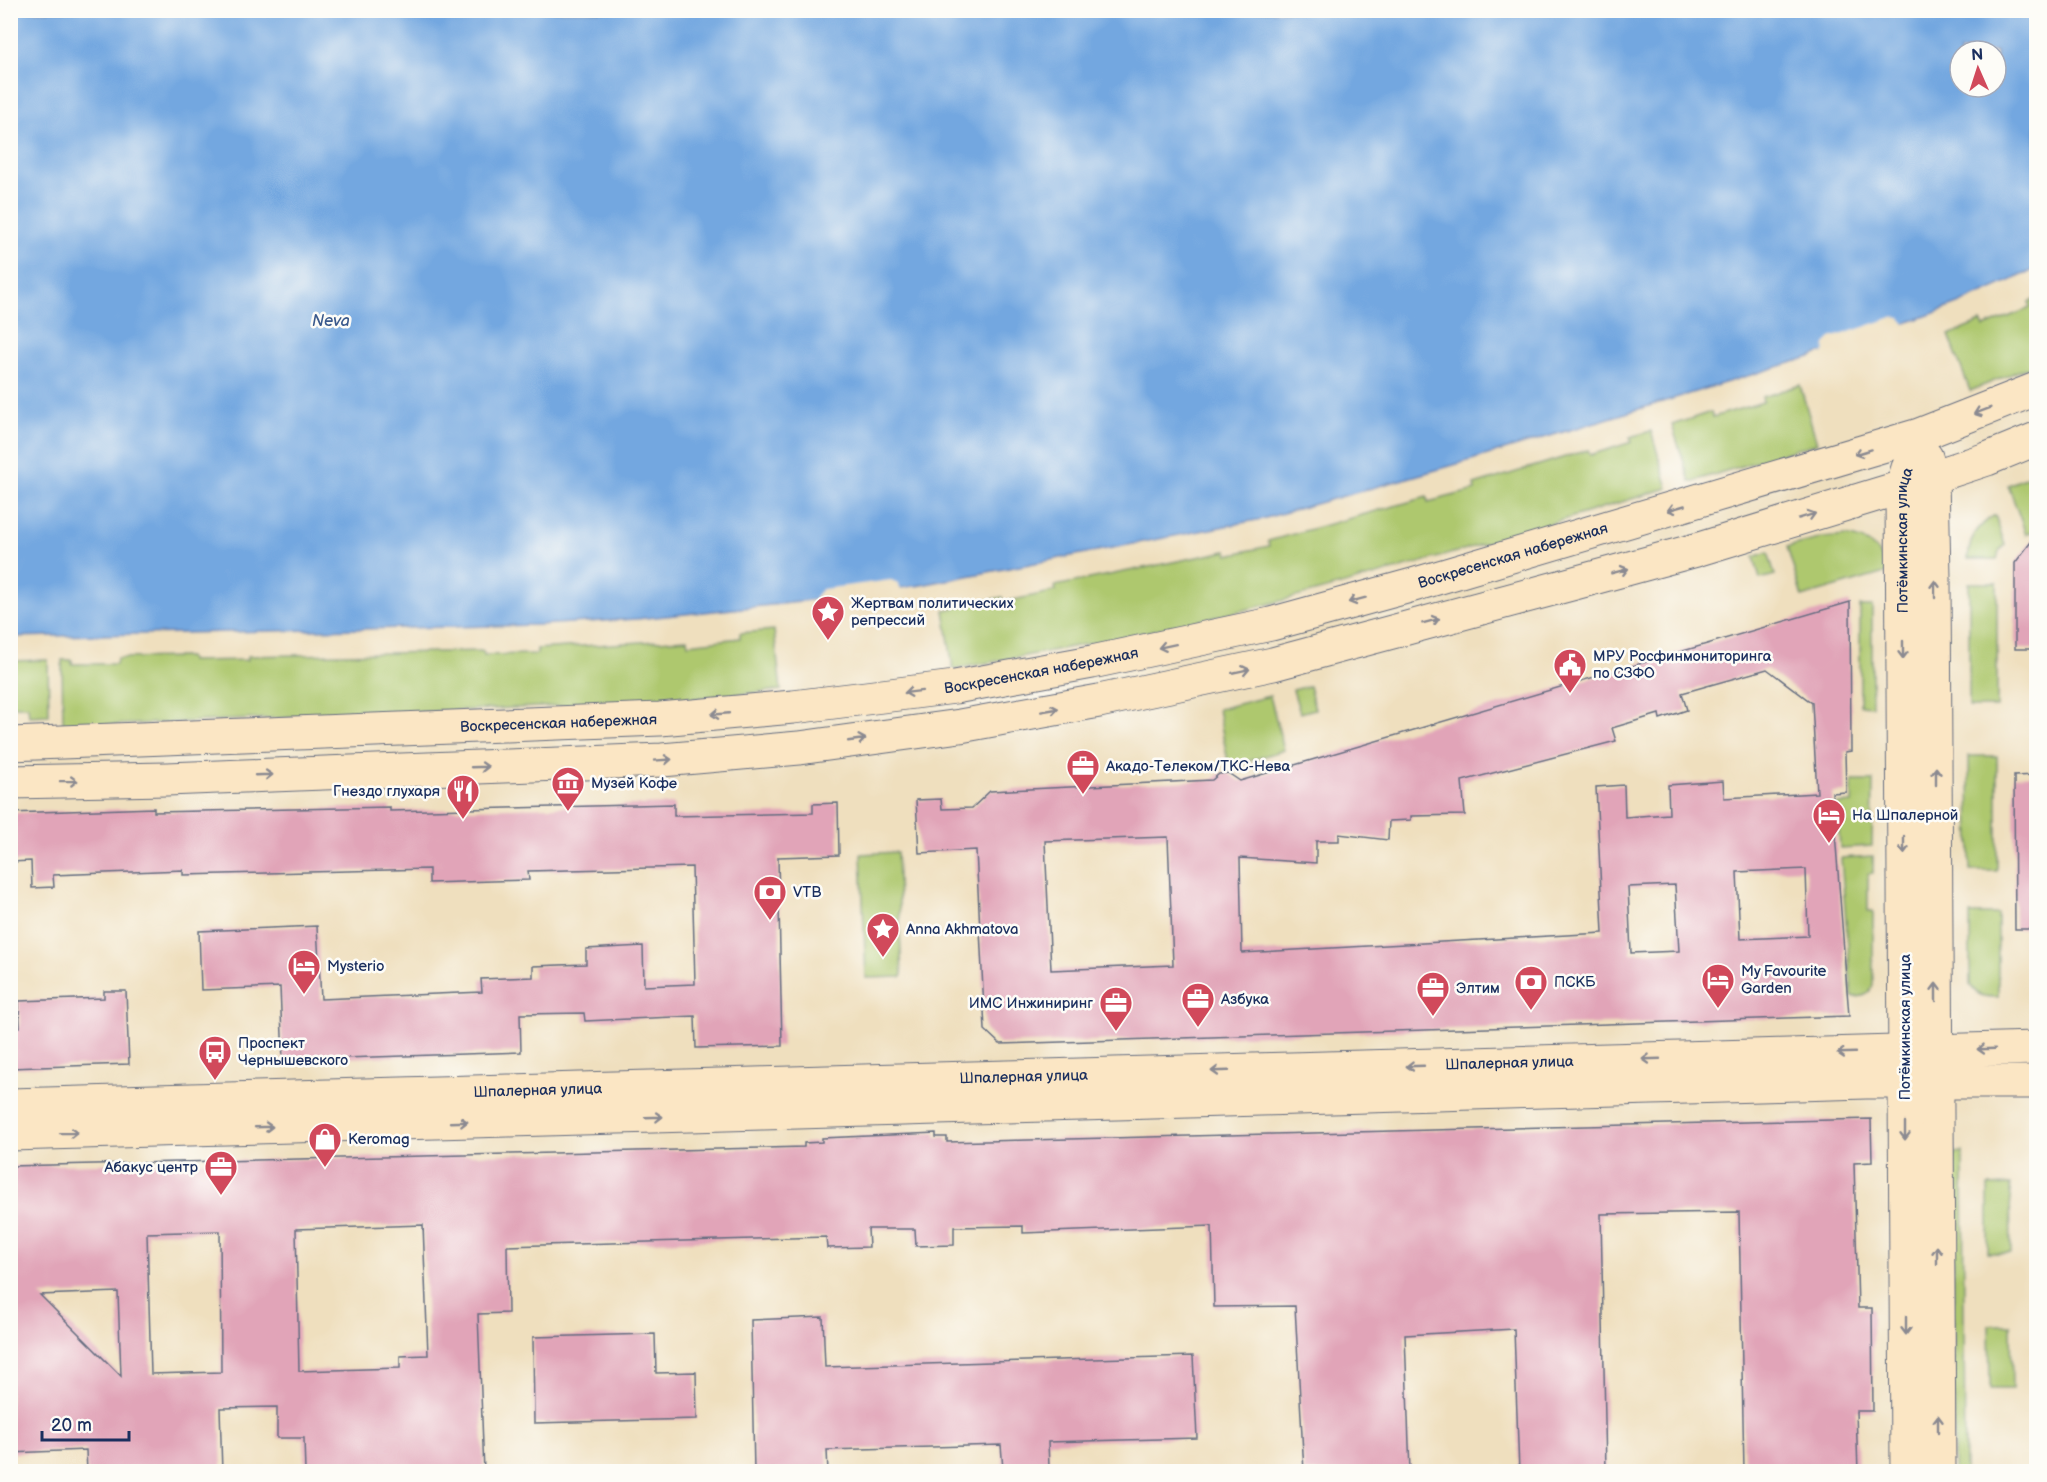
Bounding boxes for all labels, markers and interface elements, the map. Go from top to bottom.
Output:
north arrow [1948,39,2008,99]
text: N [1971,46,1984,65]
water label: Neva [312,312,350,331]
one-way arrow [1974,406,1992,417]
one-way arrow [1854,447,1873,458]
street label: Потёмкинская улица [1893,465,1918,613]
one-way arrow [1667,503,1686,514]
one-way arrow [1797,510,1816,521]
street label: Воскресенская набережная [1416,519,1610,593]
one-way arrow [1610,565,1629,576]
one-way arrow [1929,580,1940,600]
place icon: Жертвам политических репрессий [810,594,846,641]
place label: Жертвам политических репрессий [851,594,1014,630]
one-way arrow [1348,595,1367,607]
one-way arrow [1421,615,1440,627]
one-way arrow [1897,640,1909,660]
one-way arrow [1158,641,1177,652]
street label: Воскресенская набережная [943,643,1140,698]
public building icon: МРУ Росфинмониторинга по СЗФО [1552,647,1588,694]
place label: МРУ Росфинмониторинга по СЗФО [1593,647,1772,683]
one-way arrow [1231,664,1250,676]
one-way arrow [904,687,924,698]
one-way arrow [1039,704,1059,715]
one-way arrow [710,709,730,720]
street label: Воскресенская набережная [460,710,657,737]
one-way arrow [847,734,866,745]
office icon: Акадо-Телеком/ТКС-Нева [1065,748,1101,795]
one-way arrow [653,754,672,765]
place label: Акадо-Телеком/ТКС-Нева [1105,757,1290,776]
one-way arrow [469,762,489,773]
museum icon: Музей Кофе [550,765,586,812]
one-way arrow [1930,767,1942,787]
one-way arrow [253,770,273,781]
restaurant icon: Гнездо глухаря [445,773,481,820]
place label: Музей Кофе [591,774,677,793]
one-way arrow [58,775,78,787]
place label: Гнездо глухаря [333,782,440,801]
hotel icon: На Шпалерной [1811,797,1847,844]
place label: На Шпалерной [1852,806,1958,825]
one-way arrow [1898,835,1910,855]
bank icon: VTB [752,874,788,921]
place label: VTB [793,883,822,902]
place icon: Anna Akhmatova [865,911,901,958]
place label: Anna Akhmatova [906,920,1018,939]
hotel icon: Mysterio [286,948,322,995]
street label: Потёмкинская улица [1896,954,1915,1100]
place label: Mysterio [327,957,385,976]
hotel icon: My Favourite Garden [1700,962,1736,1009]
place label: My Favourite Garden [1741,962,1827,998]
bank icon: ПСКБ [1513,964,1549,1011]
office icon: Элтим [1415,970,1451,1017]
place label: ПСКБ [1554,973,1596,992]
place label: Элтим [1456,979,1500,998]
office icon: Азбука [1180,981,1216,1028]
one-way arrow [1930,983,1942,1003]
office icon: ИМС Инжиниринг [1098,985,1134,1032]
place label: Азбука [1220,990,1269,1009]
place label: ИМС Инжиниринг [969,994,1093,1013]
bus stop icon: Проспект Чернышевского [197,1034,233,1081]
place label: Проспект Чернышевского [238,1034,348,1070]
one-way arrow [1977,1043,1997,1055]
one-way arrow [1837,1048,1857,1059]
street label: Шпалерная улица [1445,1052,1574,1075]
one-way arrow [1642,1053,1662,1065]
one-way arrow [1405,1060,1425,1072]
one-way arrow [1210,1065,1230,1077]
street label: Шпалерная улица [959,1066,1088,1088]
street label: Шпалерная улица [473,1079,603,1102]
one-way arrow [643,1111,663,1122]
one-way arrow [448,1117,468,1128]
shop icon: Keromag [307,1121,343,1168]
one-way arrow [1899,1121,1911,1141]
one-way arrow [253,1122,273,1133]
one-way arrow [58,1127,78,1138]
place label: Keromag [348,1130,410,1149]
office icon: Абакус центр [203,1149,239,1196]
place label: Абакус центр [103,1158,199,1177]
one-way arrow [1931,1245,1943,1265]
one-way arrow [1900,1316,1912,1336]
scale bar [42,1404,129,1442]
one-way arrow [1932,1414,1944,1434]
text: 20 m [51,1415,92,1436]

